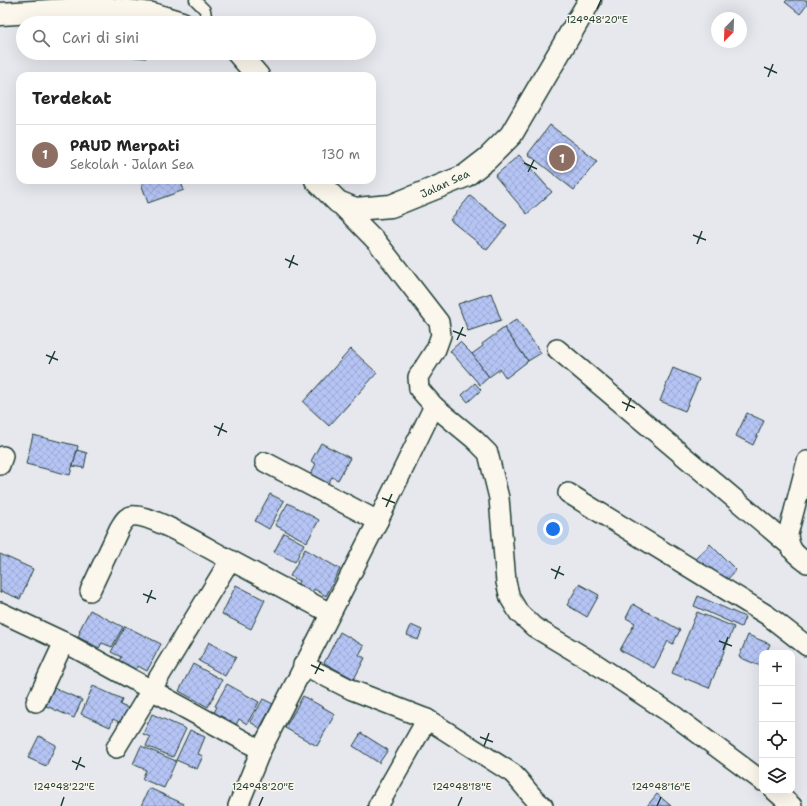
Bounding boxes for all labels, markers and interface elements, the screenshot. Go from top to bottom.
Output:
north arrow [711,12,747,48]
text: 124°48'20"E [566,13,628,26]
search box [16,16,376,60]
icon: search [30,27,52,49]
text: Cari di sini [62,28,139,48]
text: Terdekat [32,87,112,109]
text: PAUD Merpati [70,136,180,156]
pin: 1 [549,143,575,173]
text: 1 [42,146,48,163]
text: 130 m [322,146,360,163]
text: Sekolah · Jalan Sea [70,156,194,173]
street label: Jalan Sea [418,166,472,202]
your location [543,519,563,539]
map controls [759,650,795,794]
button: + [759,650,795,686]
button: − [759,686,795,722]
button: locate [759,722,795,758]
button: layers [759,758,795,794]
text: 124°48'22"E [33,780,95,793]
text: 124°48'20"E [232,780,294,793]
text: 124°48'18"E [432,780,492,793]
text: 124°48'16"E [632,780,690,793]

